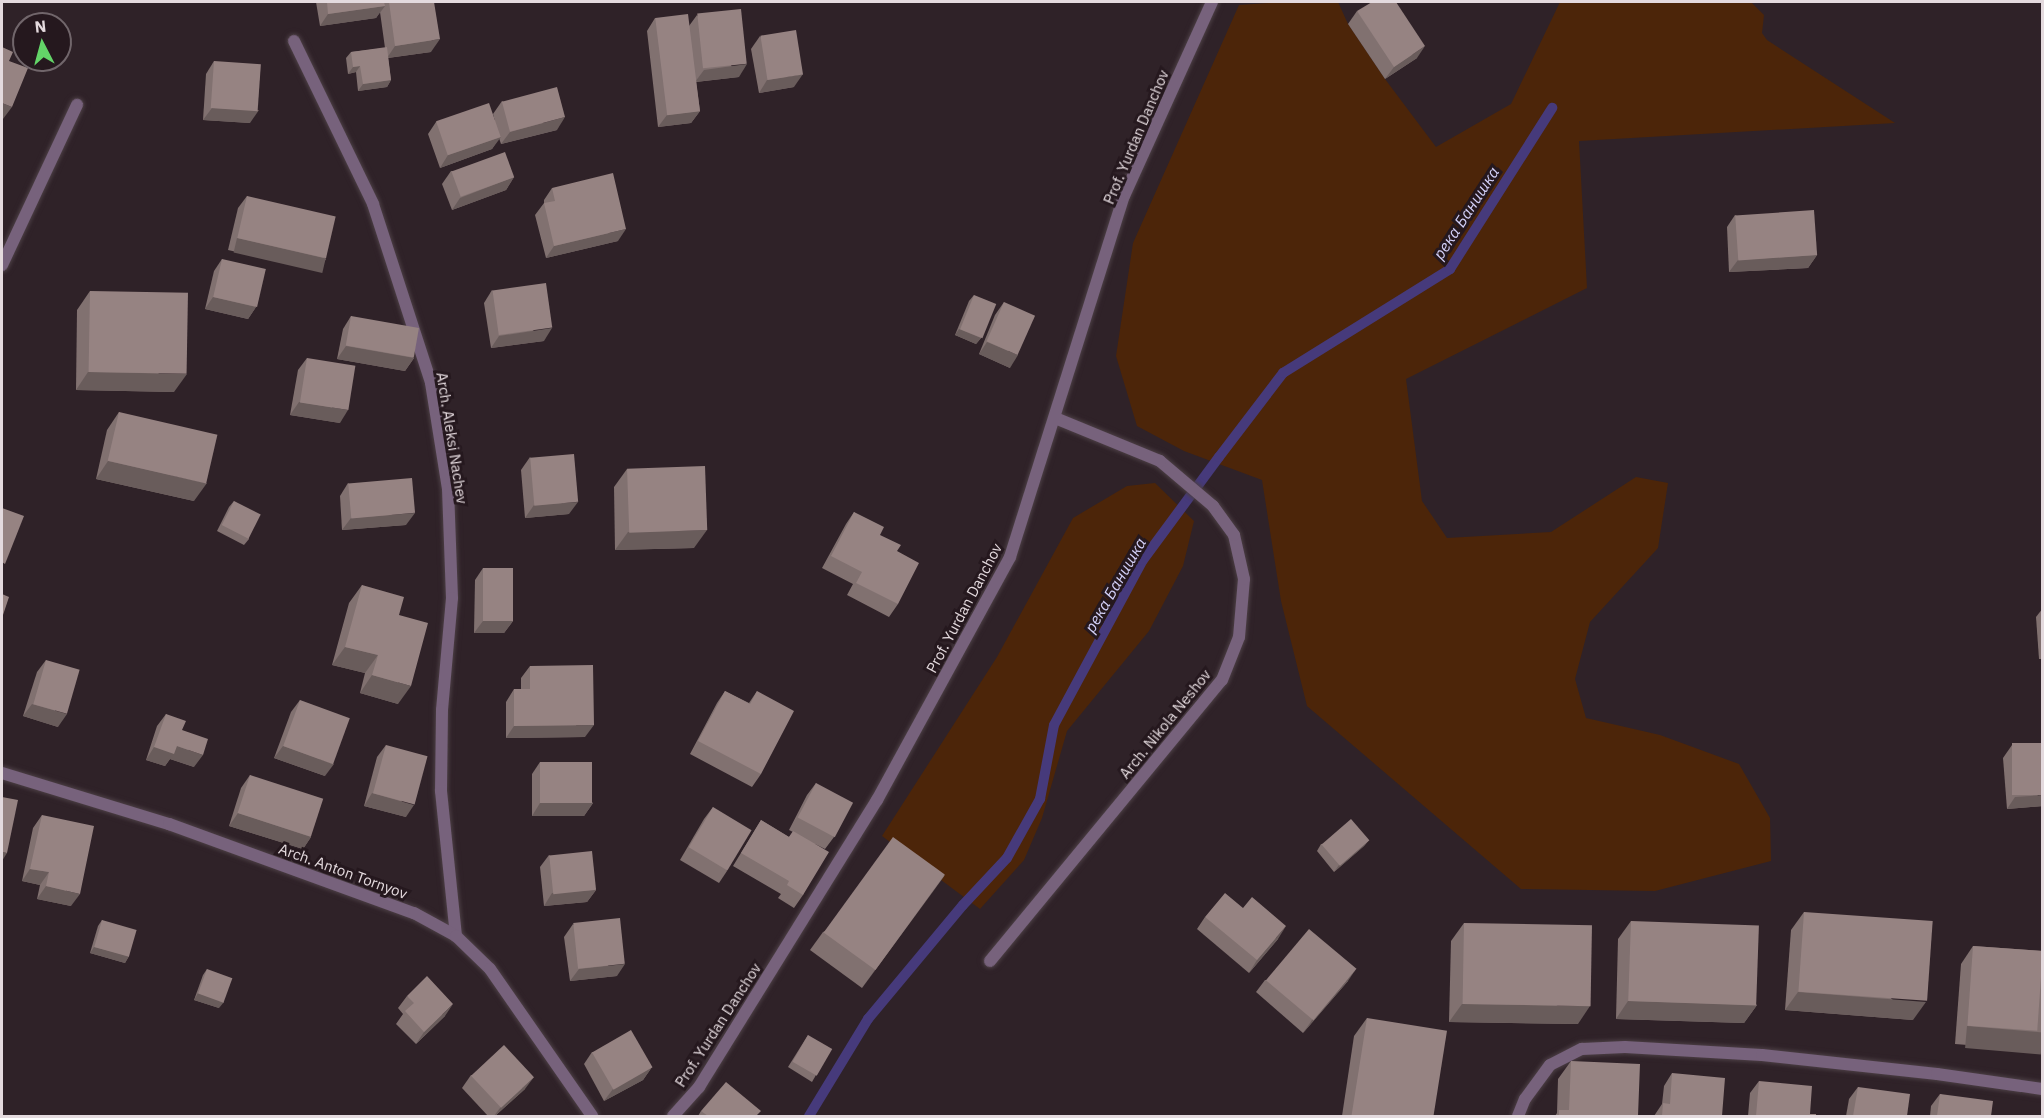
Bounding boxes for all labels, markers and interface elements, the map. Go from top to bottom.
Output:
north arrow [12,12,72,72]
text: N [34,16,47,37]
street label: Prof. Yurdan Danchov [1100,67,1172,207]
water label: река Банишка [1429,163,1503,263]
street label: Arch. Aleksi Nachev [433,371,471,505]
water label: река Банишка [1080,534,1150,636]
street label: Prof. Yurdan Danchov [922,540,1006,676]
street label: Arch. Nikola Neshov [1115,666,1215,782]
street label: Arch. Anton Tornyov [276,839,410,903]
street label: Prof. Yurdan Danchov [671,960,765,1090]

